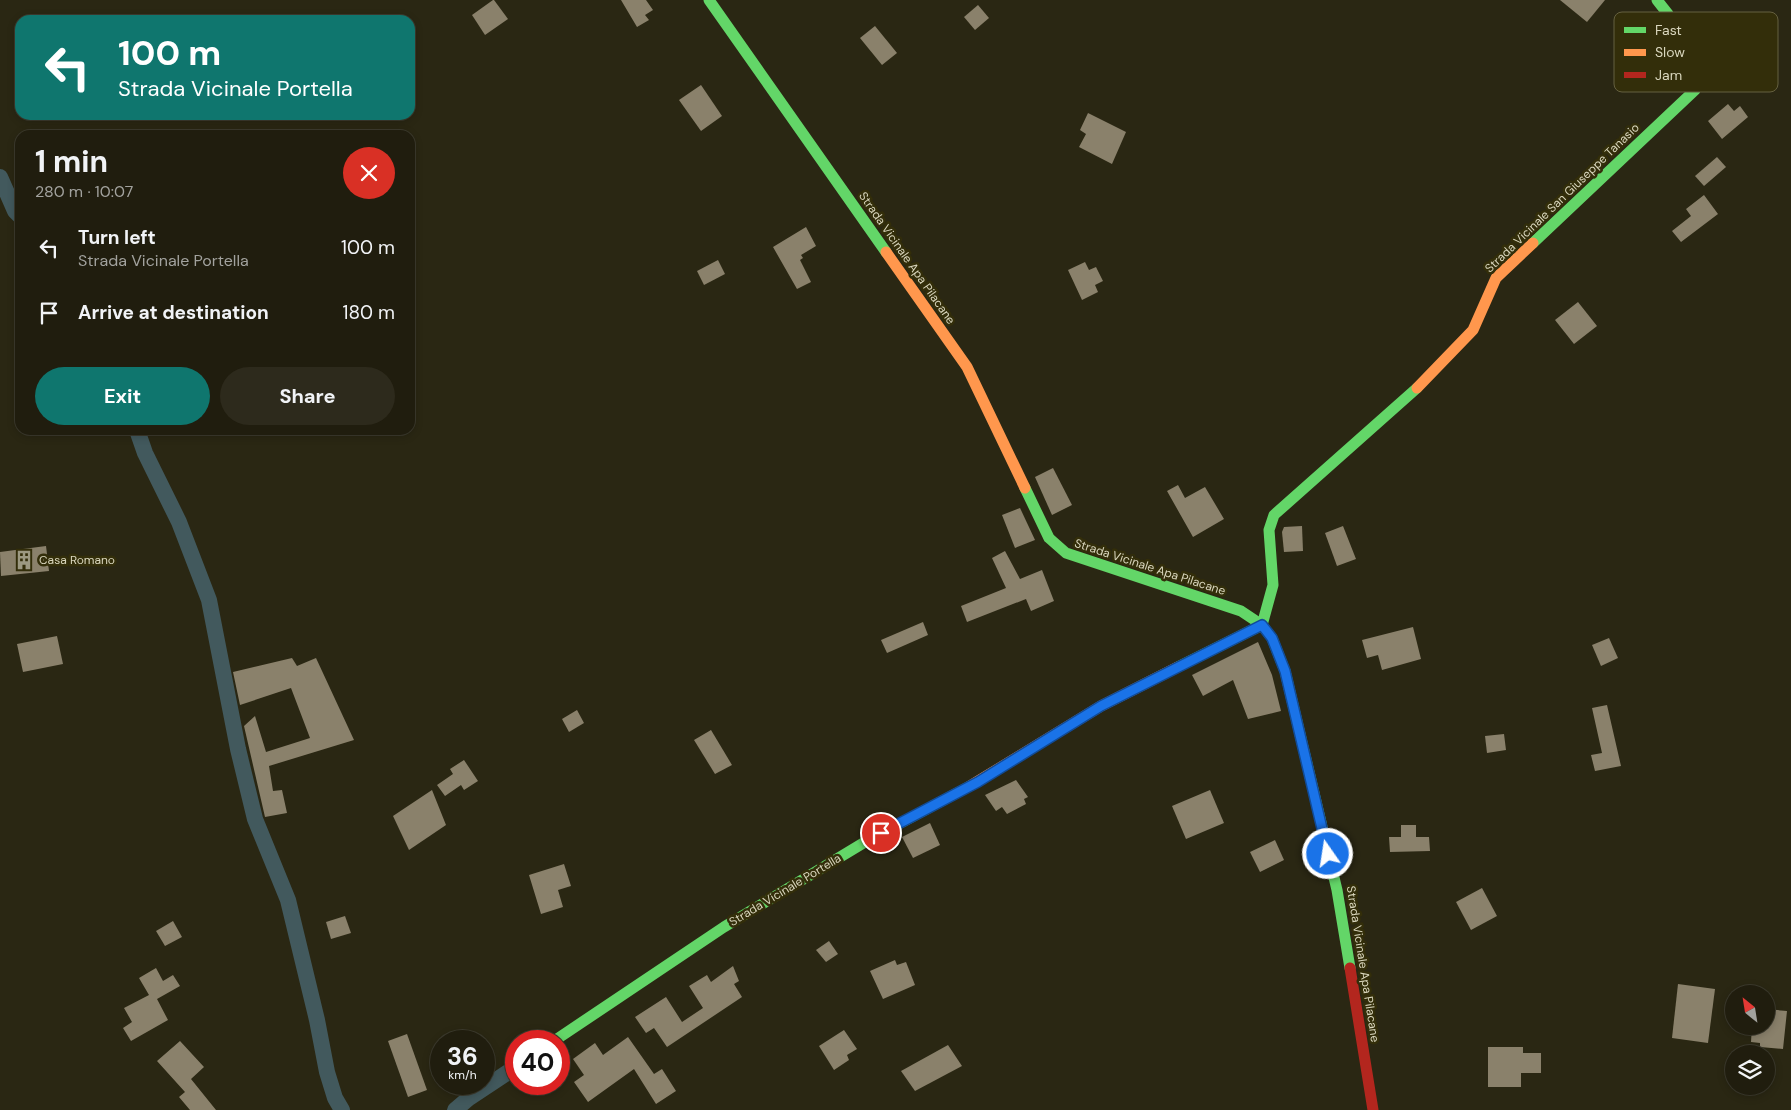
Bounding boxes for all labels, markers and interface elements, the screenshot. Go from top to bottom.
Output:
legend [1614,12,1778,92]
text: Fast [1655,21,1682,39]
text: 100 m [118,30,221,76]
icon: left [35,35,100,100]
text: Slow [1655,43,1685,61]
text: Jam [1655,66,1682,84]
text: Strada Vicinale Portella [118,74,353,103]
street label: Strada Vicinale San Giuseppe Tanasio [1481,120,1643,276]
text: 1 min [35,142,108,181]
button: close [343,147,395,199]
text: 280 m · 10:07 [35,181,133,202]
street label: Strada Vicinale Apa Pilacane [855,189,959,327]
text: Turn left [78,225,156,250]
icon: left [35,234,63,262]
text: 100 m [341,235,395,260]
text: Strada Vicinale Portella [78,250,249,271]
icon: arrive [35,299,63,327]
text: Arrive at destination [78,300,269,325]
text: 180 m [343,300,395,325]
button: Exit [35,367,210,425]
button: Share [220,367,395,425]
street label: Strada Vicinale Apa Pilacane [1072,535,1228,599]
building icon: Casa Romano [13,549,35,571]
place label: Casa Romano [39,552,115,568]
pin [860,812,902,854]
icon: arrive [867,819,895,847]
position arrow [1301,827,1353,879]
street label: Strada Vicinale Portella [726,850,844,930]
street label: Strada Vicinale Apa Pilacane [1343,885,1383,1043]
north arrow [1725,985,1775,1035]
map controls [1725,985,1775,1095]
speed limit sign: 40 [505,1030,570,1095]
text: 36 [447,1040,478,1073]
button: layers [1725,1045,1775,1095]
text: km/h [448,1067,477,1083]

